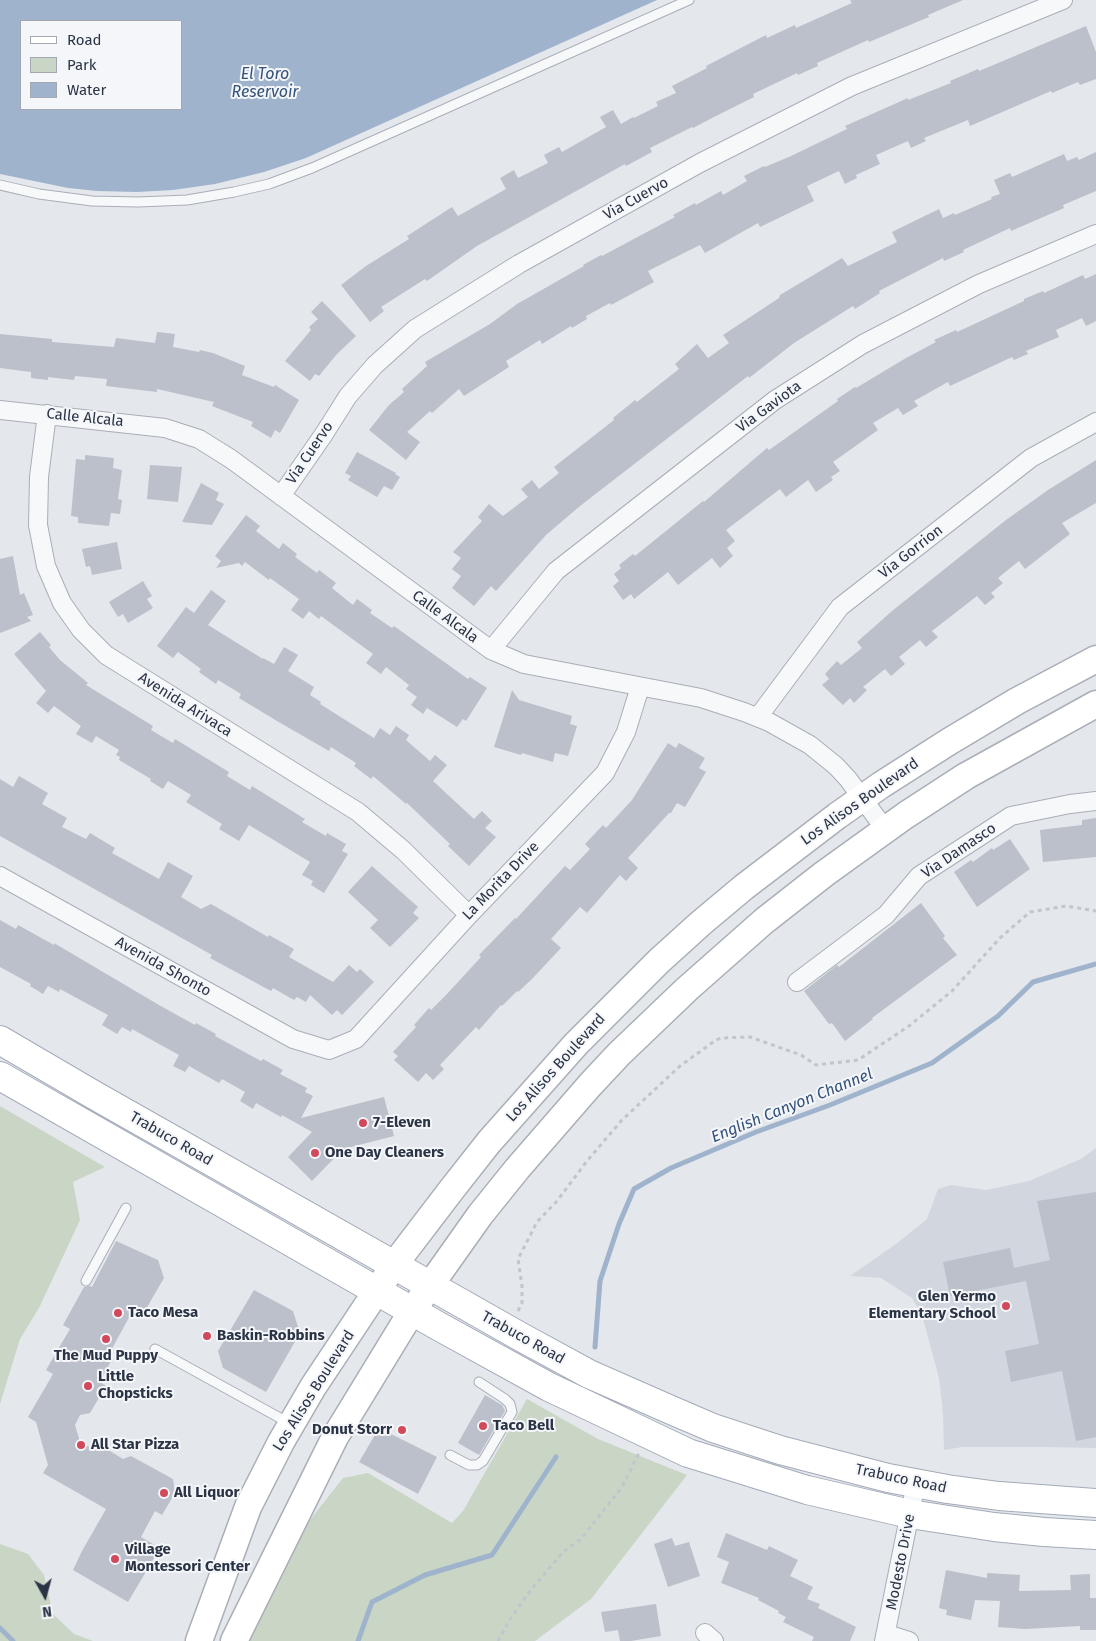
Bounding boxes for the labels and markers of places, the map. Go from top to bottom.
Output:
place label: 7-Eleven [373,1114,431,1132]
marker: 7-Eleven [357,1117,369,1129]
place label: One Day Cleaners [325,1144,444,1162]
marker: One Day Cleaners [309,1147,321,1159]
place label: Glen Yermo Elementary School [868,1288,996,1323]
marker: Glen Yermo Elementary School [1000,1300,1012,1312]
place label: Taco Mesa [128,1304,198,1322]
marker: Taco Mesa [112,1307,124,1319]
place label: Baskin-Robbins [217,1327,325,1345]
marker: Baskin-Robbins [201,1330,213,1342]
marker: The Mud Puppy [100,1333,112,1345]
place label: The Mud Puppy [54,1347,158,1365]
place label: Little Chopsticks [98,1368,173,1403]
marker: Little Chopsticks [82,1380,94,1392]
place label: Taco Bell [493,1417,554,1435]
marker: Taco Bell [477,1420,489,1432]
place label: Donut Storr [312,1421,392,1439]
marker: Donut Storr [396,1424,408,1436]
place label: All Star Pizza [91,1436,179,1454]
marker: All Star Pizza [75,1439,87,1451]
place label: All Liquor [174,1484,240,1502]
marker: All Liquor [158,1487,170,1499]
place label: Village Montessori Center [125,1541,250,1576]
marker: Village Montessori Center [109,1553,121,1565]

